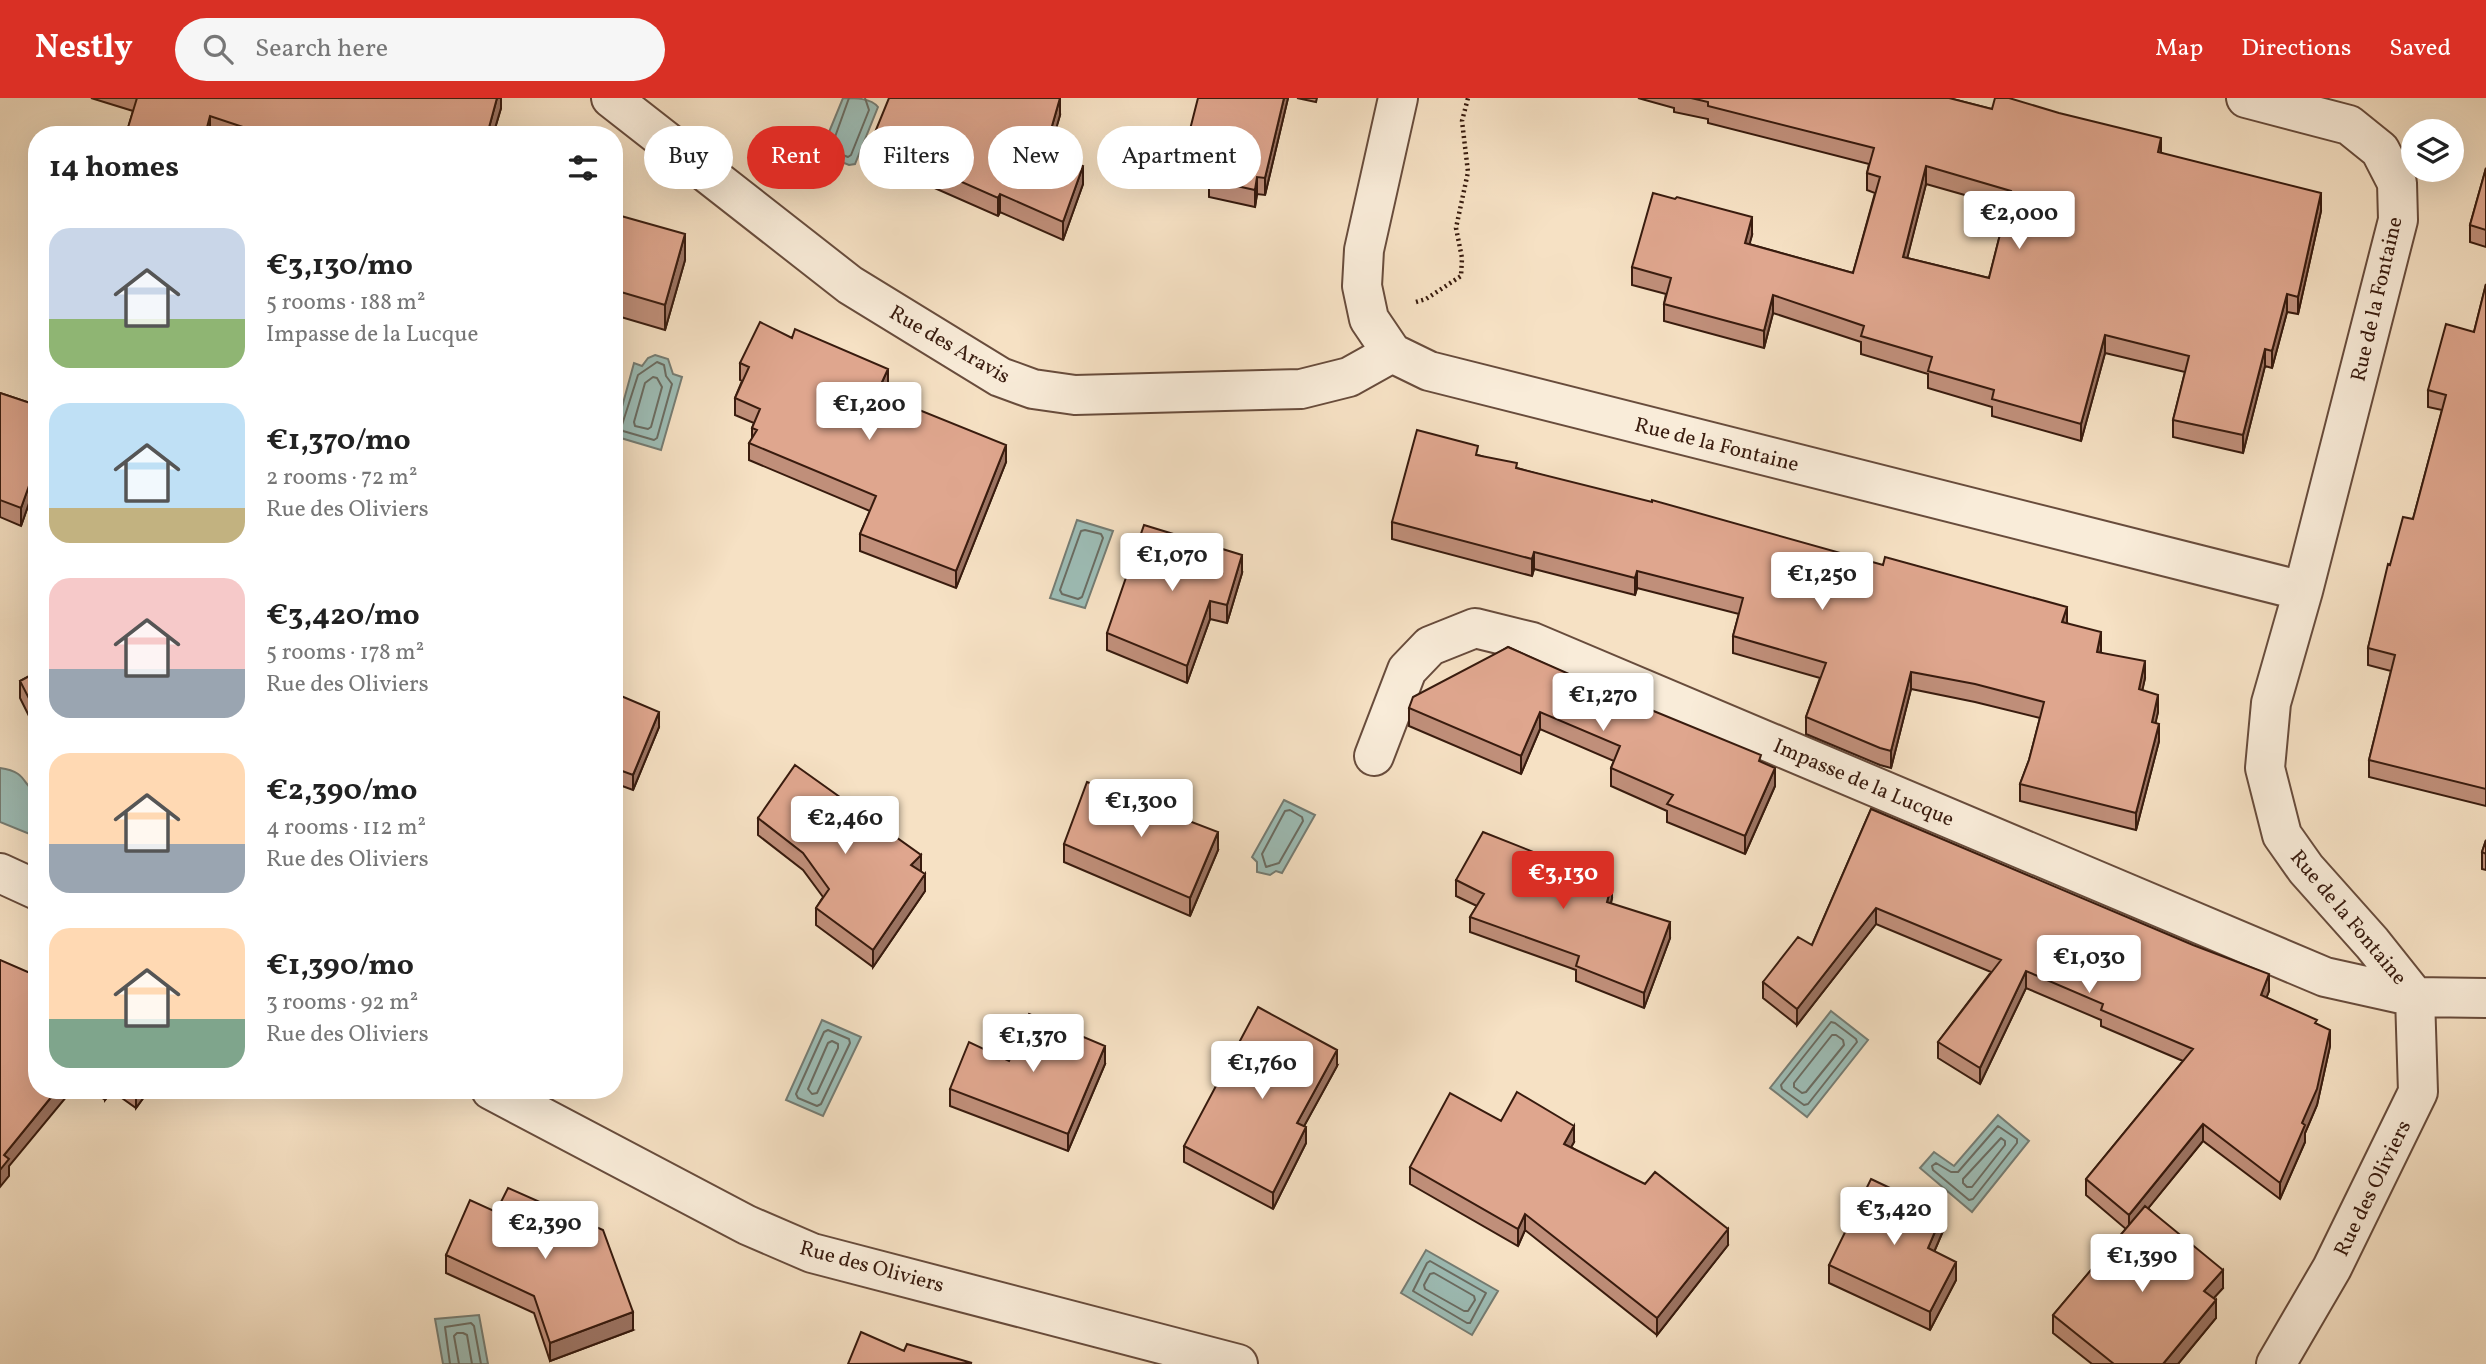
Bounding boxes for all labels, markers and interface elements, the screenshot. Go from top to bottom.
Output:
search box [175,18,665,81]
text: Nestly [35,26,133,72]
icon: search [199,30,237,68]
text: Search here [255,31,388,67]
text: Map [2155,32,2203,66]
text: Directions [2241,32,2351,66]
text: Saved [2389,32,2451,66]
map controls [2401,119,2464,182]
button: layers [2401,119,2464,182]
chip: Buy [644,126,733,189]
chip: Rent [747,126,845,189]
chip: Filters [859,126,974,189]
chip: New [988,126,1083,189]
chip: Apartment [1097,126,1261,189]
text: 14 homes [49,147,179,189]
icon: filters [564,149,602,187]
pin: €2,000 [1962,192,2076,251]
text: €2,000 [1980,198,2058,230]
street label: Rue de la Fontaine [2344,214,2411,385]
text: €3,130/mo [266,245,413,287]
icon: home [105,256,189,340]
text: 5 rooms · 188 m² [266,287,425,319]
street label: Rue des Aravis [883,299,1015,392]
text: Impasse de la Lucque [266,319,478,351]
pin: €1,200 [812,382,926,442]
text: €1,200 [832,389,906,421]
street label: Rue de la Fontaine [1631,411,1802,480]
text: €1,370/mo [266,420,411,462]
icon: home [105,431,189,515]
text: 2 rooms · 72 m² [266,462,417,494]
text: Rue des Oliviers [266,494,429,526]
pin: €1,070 [1115,533,1229,593]
text: €1,070 [1136,540,1208,572]
pin: €1,250 [1765,552,1879,612]
text: €1,250 [1787,559,1857,591]
text: €3,420/mo [266,595,420,637]
icon: home [105,606,189,690]
text: 5 rooms · 178 m² [266,637,424,669]
text: Rue des Oliviers [266,669,429,701]
pin: €1,270 [1546,674,1660,733]
text: €1,270 [1569,680,1637,712]
street label: Impasse de la Lucque [1769,732,1958,835]
text: €2,390/mo [266,770,417,812]
pin: €1,300 [1084,780,1198,839]
icon: home [105,781,189,865]
text: €1,300 [1105,786,1177,818]
pin: €2,460 [788,796,902,856]
text: €2,460 [807,803,883,835]
text: 4 rooms · 112 m² [266,812,426,844]
text: Rue des Oliviers [266,844,429,876]
street label: Rue de la Fontaine [2283,844,2413,992]
pin: €3,130 [1506,852,1620,911]
text: €3,130 [1528,858,1598,890]
pin: €1,030 [2032,936,2146,995]
text: €1,030 [2053,942,2125,974]
text: €1,390/mo [266,945,414,987]
icon: home [105,956,189,1040]
text: 3 rooms · 92 m² [266,987,418,1019]
pin: €1,370 [976,1014,1090,1074]
text: Rue des Oliviers [266,1019,429,1051]
text: €1,370 [999,1021,1067,1053]
pin: €1,760 [1205,1042,1319,1101]
text: €1,760 [1227,1048,1297,1080]
street label: Rue des Oliviers [2328,1116,2419,1262]
pin: €3,420 [1837,1188,1951,1247]
text: €3,420 [1856,1194,1932,1226]
pin: €2,390 [488,1202,602,1261]
text: €2,390 [508,1208,582,1240]
street label: Rue des Oliviers [796,1234,947,1301]
pin: €1,390 [2085,1234,2199,1294]
text: €1,390 [2107,1241,2177,1273]

